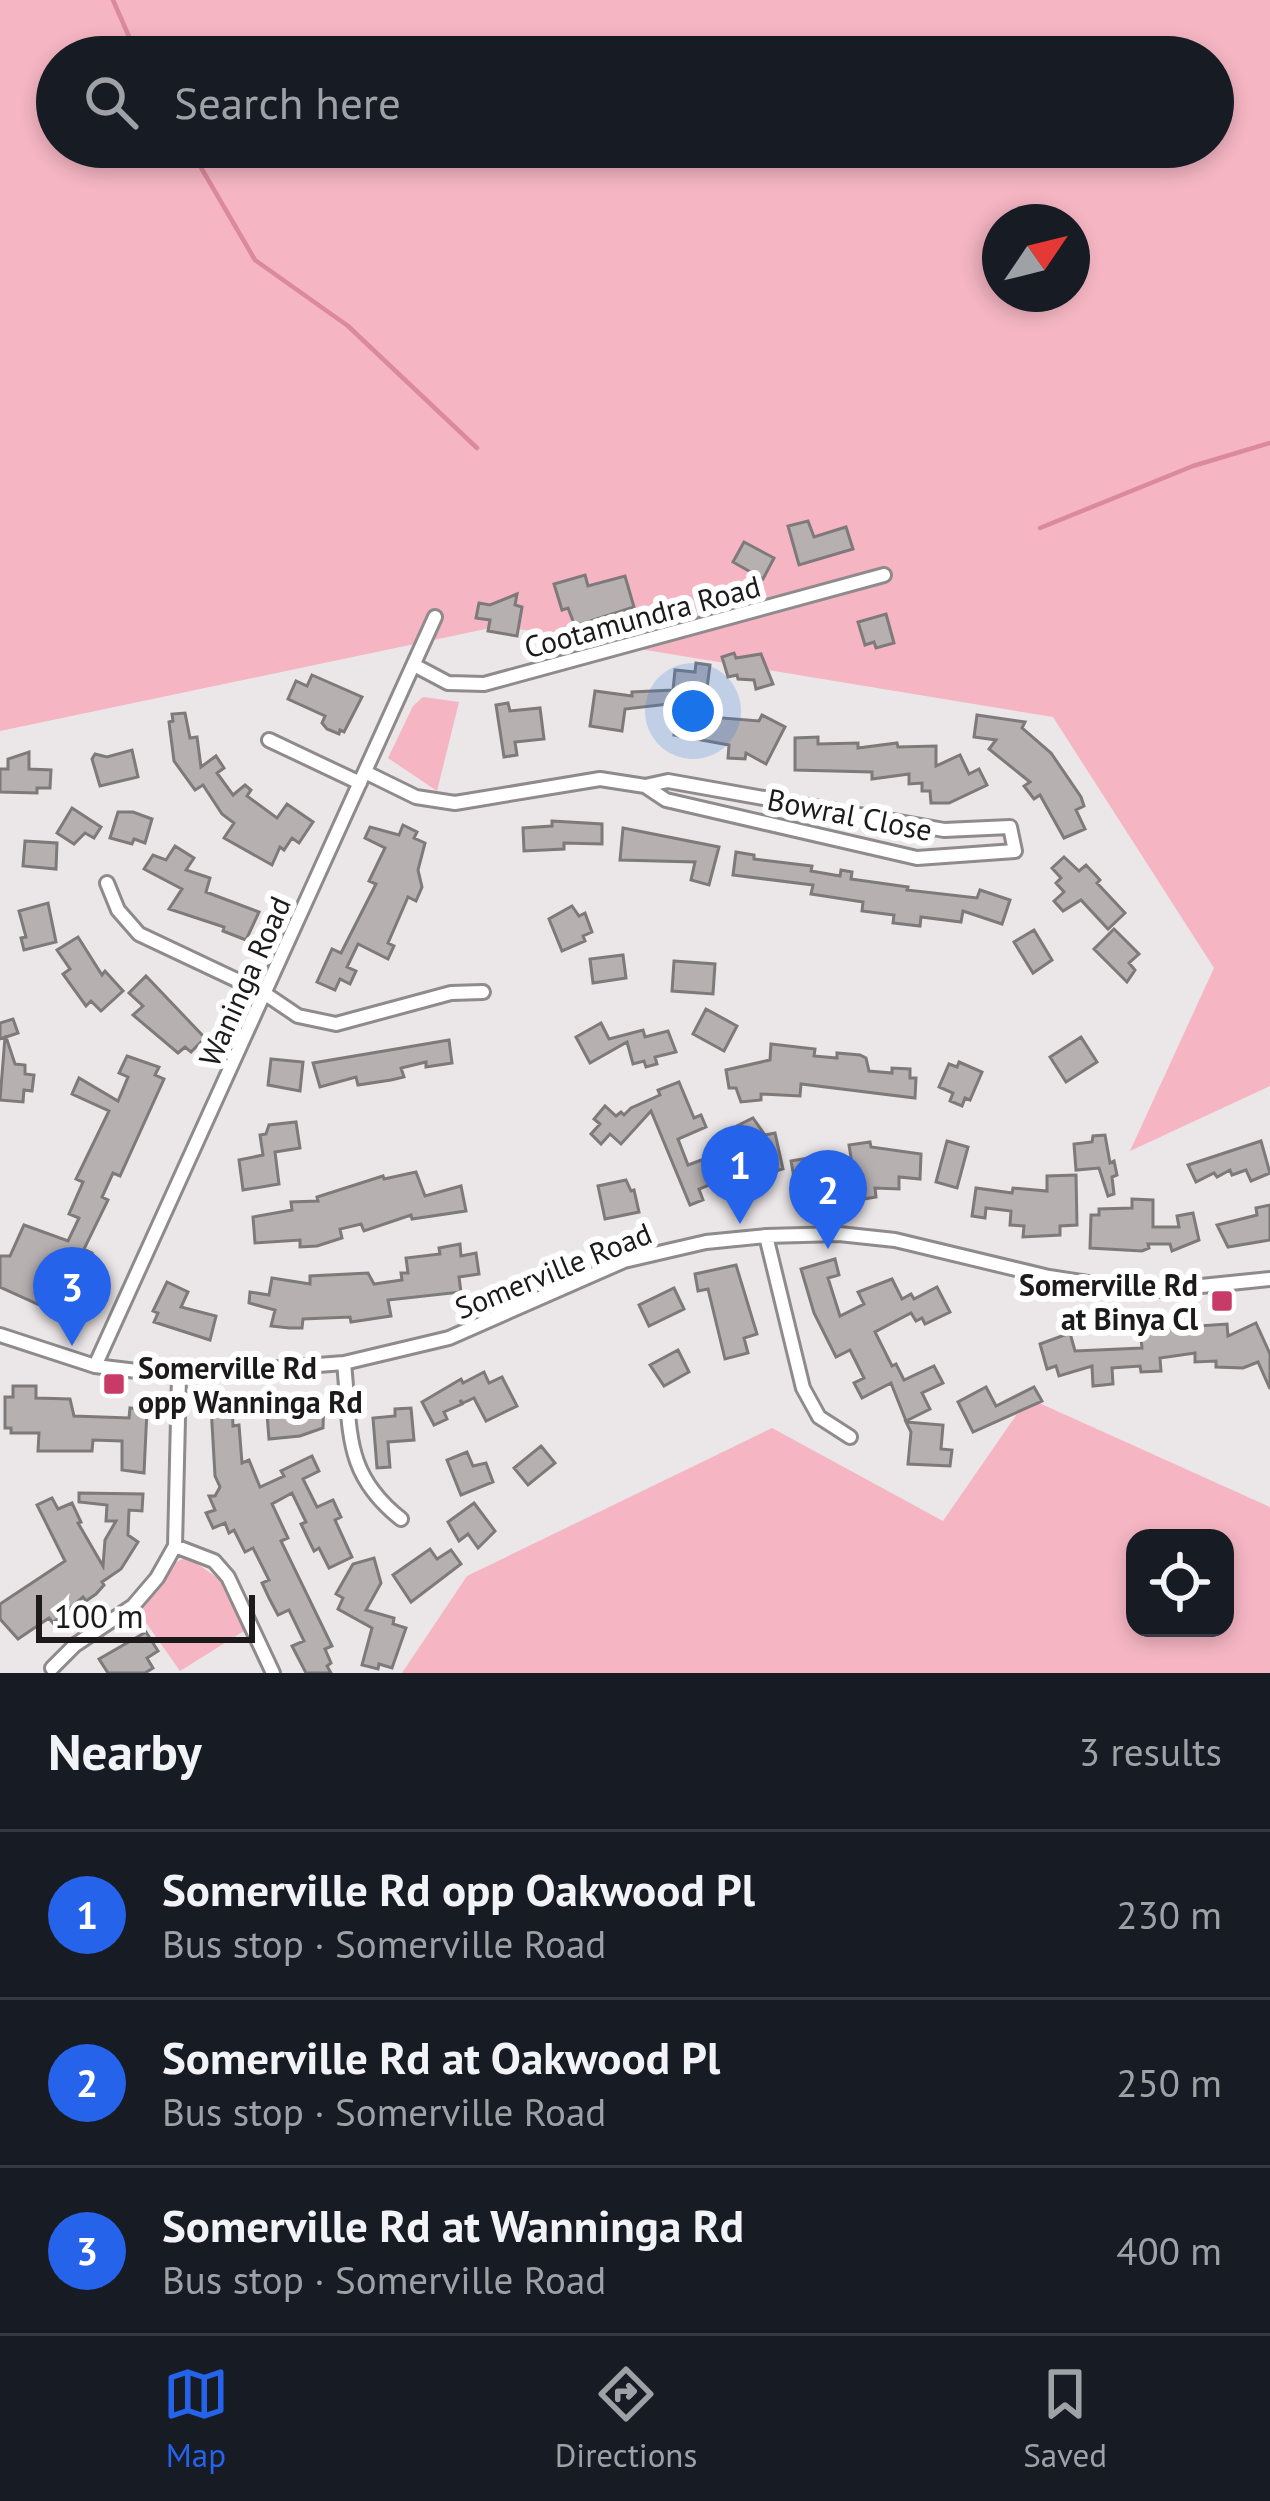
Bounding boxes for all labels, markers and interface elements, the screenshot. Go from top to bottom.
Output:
search box [36,36,1234,168]
icon: search [78,69,144,135]
text: Search here [174,73,401,131]
north arrow [982,204,1090,312]
street label: Cootamundra Road [520,566,764,666]
your location [663,681,723,741]
street label: Bowral Close [764,779,936,849]
street label: Waninga Road [189,890,299,1072]
pin: 1 [701,1125,779,1224]
pin: 2 [789,1150,867,1249]
street label: Somerville Road [449,1213,657,1327]
pin: 3 [33,1247,111,1346]
place label: Somerville Rd at Binya Cl [1019,1265,1198,1338]
marker: Somerville Rd at Binya Cl [1209,1288,1235,1314]
place label: Somerville Rd opp Wanninga Rd [138,1348,363,1421]
marker: Somerville Rd opp Wanninga Rd [101,1371,127,1397]
map controls [1126,1529,1234,1637]
button: locate [1126,1529,1234,1637]
scale bar [36,1589,255,1642]
text: 100 m [54,1594,144,1637]
text: Nearby [48,1718,202,1784]
text: 3 results [1079,1726,1222,1777]
text: Somerville Rd opp Oakwood Pl [162,1860,755,1918]
text: 1 [76,1889,98,1940]
text: 230 m [1116,1889,1222,1940]
text: Bus stop · Somerville Road [162,1918,606,1969]
text: Somerville Rd at Oakwood Pl [162,2028,720,2086]
text: 2 [76,2057,98,2108]
text: 250 m [1116,2057,1222,2108]
text: Bus stop · Somerville Road [162,2086,606,2137]
text: Somerville Rd at Wanninga Rd [162,2196,744,2254]
text: 3 [76,2225,98,2276]
text: 400 m [1116,2225,1222,2276]
text: Bus stop · Somerville Road [162,2254,606,2305]
tab: Map [163,2361,229,2476]
tab: Directions [555,2361,697,2476]
tab: Saved [1023,2361,1107,2476]

